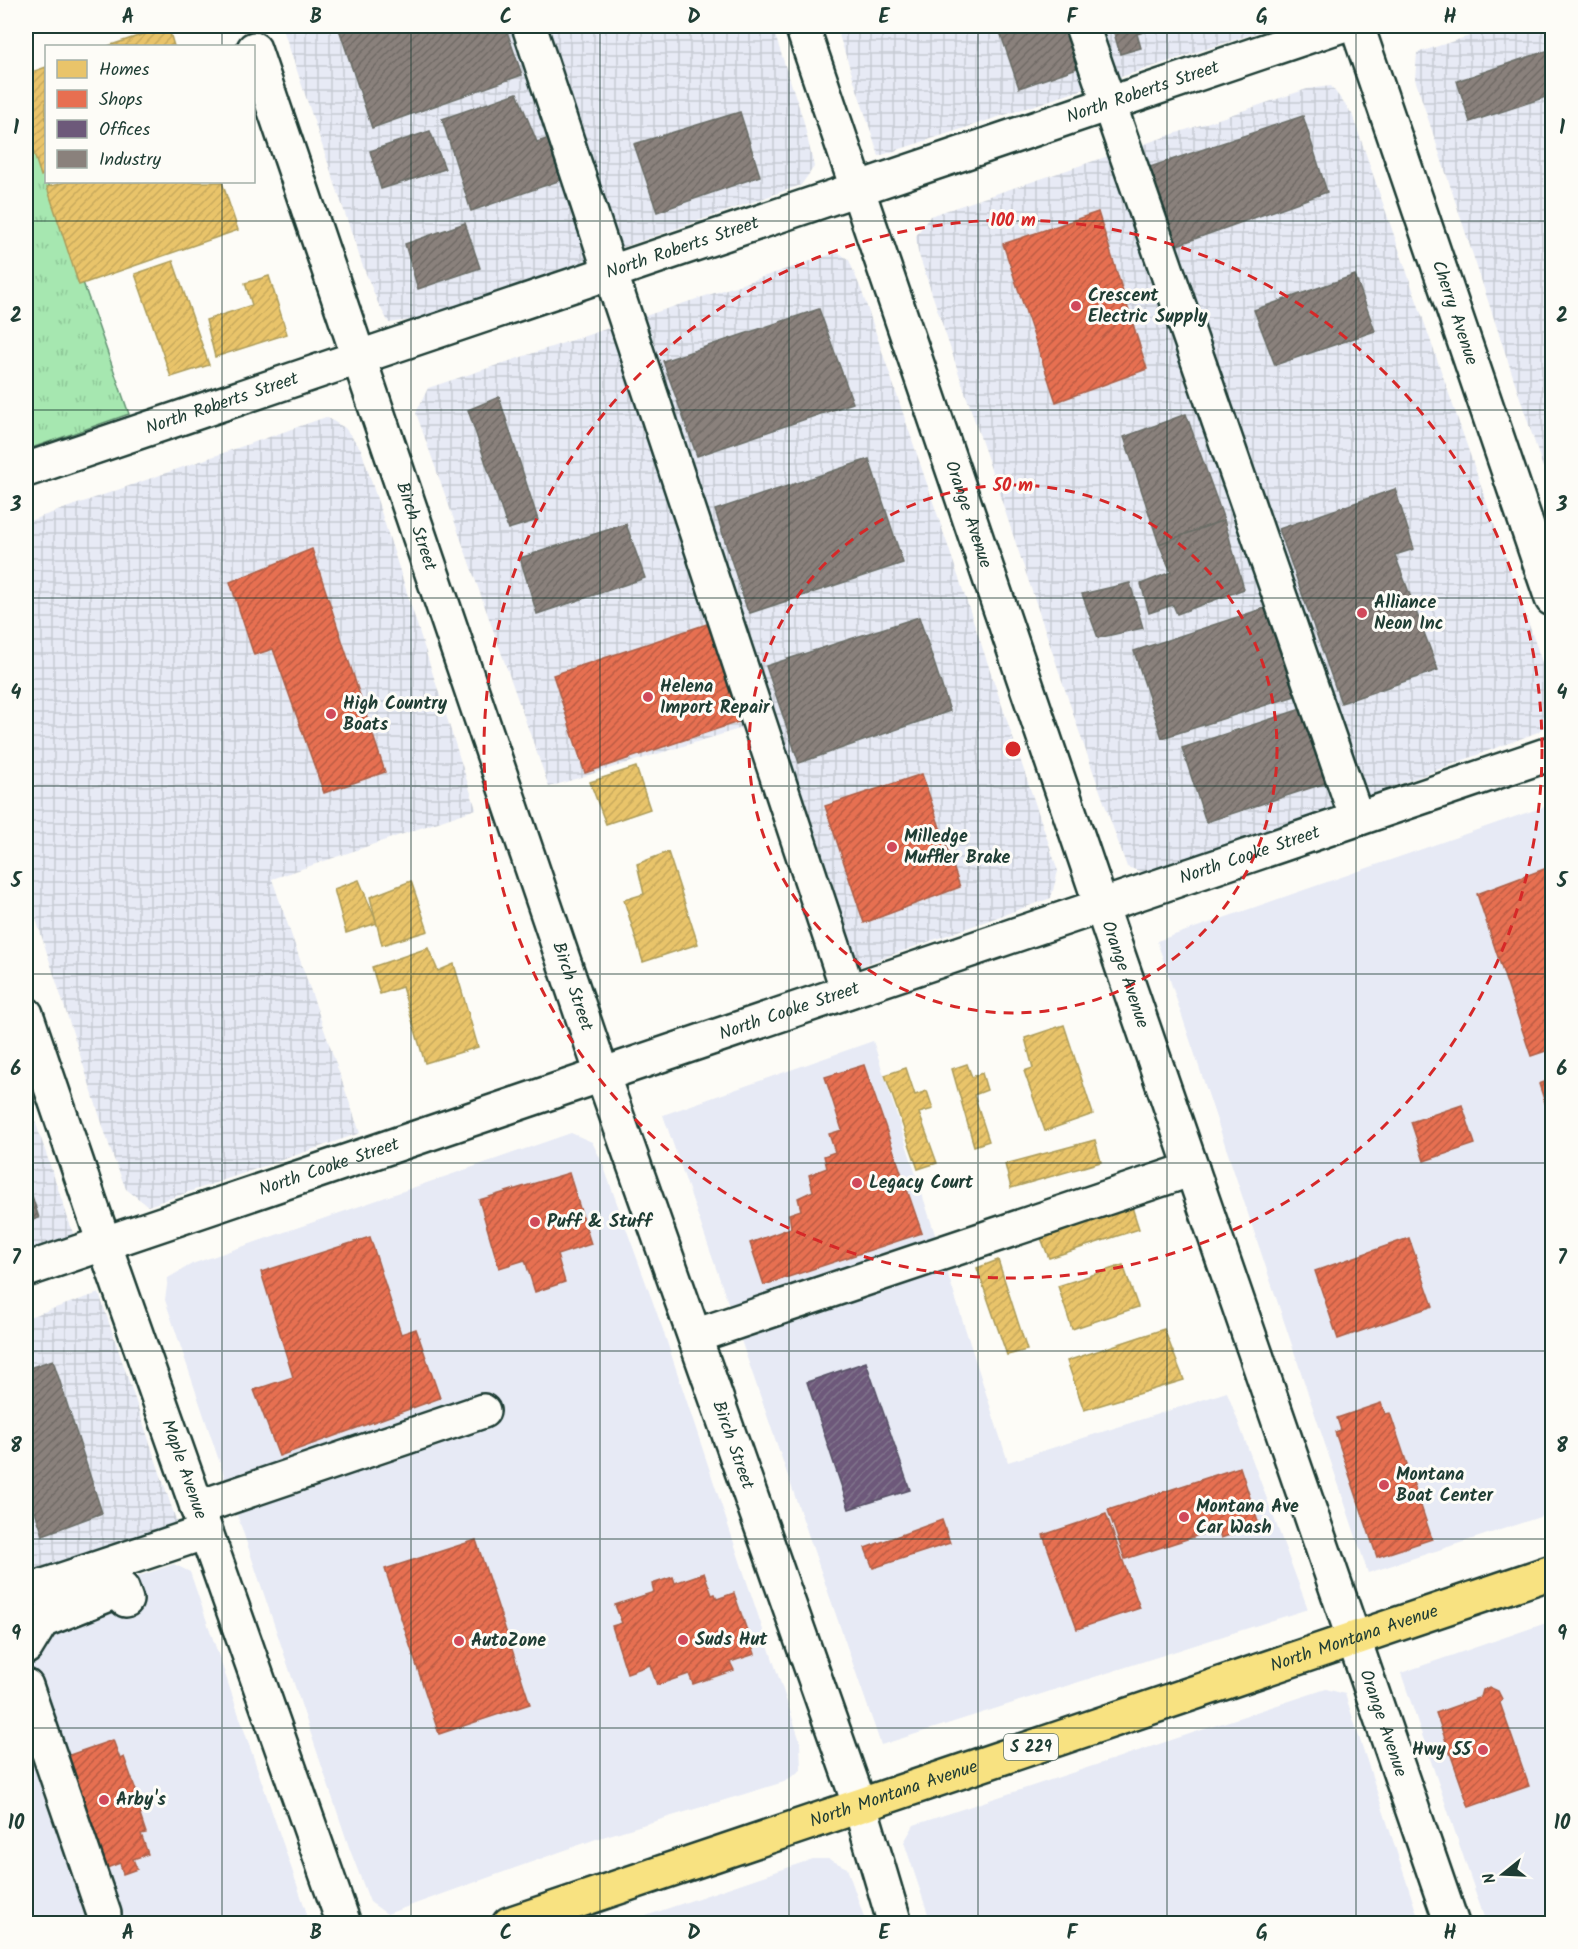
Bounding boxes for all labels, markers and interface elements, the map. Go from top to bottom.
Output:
text: A [122,2,134,34]
text: B [310,2,322,34]
text: C [500,2,512,34]
text: D [687,2,701,34]
text: E [878,2,890,34]
text: F [1067,2,1079,34]
text: G [1256,2,1268,34]
text: H [1443,2,1457,34]
legend [45,45,255,183]
street label: North Roberts Street [1062,53,1224,132]
text: Homes [99,56,150,85]
text: Shops [99,86,143,115]
text: 1 [13,113,19,145]
text: 1 [1559,113,1565,145]
text: Offices [99,116,150,145]
text: Industry [99,146,161,175]
text: 100 m [990,207,1036,236]
street label: North Roberts Street [602,208,764,287]
street label: Cherry Avenue [1423,256,1486,369]
place label: Crescent Electric Supply [1088,282,1208,332]
marker: Crescent Electric Supply [1069,299,1083,313]
text: 2 [10,301,22,333]
text: 2 [1556,301,1568,333]
street label: North Roberts Street [142,364,303,443]
street label: Orange Avenue [936,457,1000,572]
text: 50 m [992,472,1033,501]
street label: Birch Street [387,478,445,576]
text: 3 [10,490,22,522]
text: 3 [1556,490,1568,522]
place label: Alliance Neon Inc [1374,589,1444,639]
marker: Alliance Neon Inc [1355,606,1369,620]
place label: Helena Import Repair [660,673,771,723]
text: 4 [11,678,22,710]
text: 4 [1557,678,1568,710]
place label: High Country Boats [343,690,448,740]
marker: Helena Import Repair [641,690,655,704]
marker: High Country Boats [324,707,338,721]
centre of rings [1003,739,1023,759]
street label: North Cooke Street [1176,818,1325,893]
place label: Milledge Muffler Brake [904,823,1010,873]
marker: Milledge Muffler Brake [885,840,899,854]
text: 5 [10,866,23,898]
text: 5 [1556,866,1569,898]
street label: Orange Avenue [1093,917,1157,1032]
street label: Birch Street [544,938,601,1036]
street label: North Cooke Street [715,974,864,1049]
text: 6 [11,1054,22,1086]
text: 6 [1557,1054,1568,1086]
street label: North Cooke Street [255,1130,404,1205]
place label: Legacy Court [869,1169,974,1198]
marker: Legacy Court [850,1176,864,1190]
place label: Puff & Stuff [547,1208,654,1237]
marker: Puff & Stuff [528,1215,542,1229]
text: 7 [11,1243,21,1275]
text: 7 [1557,1243,1567,1275]
street label: Birch Street [704,1397,762,1494]
street label: Maple Avenue [153,1416,215,1523]
text: 8 [10,1431,22,1463]
text: 8 [1556,1431,1568,1463]
place label: Montana Boat Center [1396,1461,1494,1511]
marker: Montana Boat Center [1377,1478,1391,1492]
place label: Montana Ave Car Wash [1196,1493,1299,1543]
marker: Montana Ave Car Wash [1177,1510,1191,1524]
street label: North Montana Avenue [1266,1597,1442,1681]
text: 9 [11,1619,21,1651]
text: 9 [1557,1619,1567,1651]
place label: Suds Hut [695,1626,768,1655]
place label: AutoZone [471,1627,546,1656]
marker: Suds Hut [676,1633,690,1647]
marker: AutoZone [452,1634,466,1648]
street label: Orange Avenue [1351,1666,1415,1781]
road number: S 229 [1004,1734,1058,1760]
place label: Hwy 55 [1412,1736,1473,1765]
marker: Hwy 55 [1476,1743,1490,1757]
street label: North Montana Avenue [806,1752,982,1836]
place label: Arby's [116,1786,166,1815]
marker: Arby's [97,1793,111,1807]
text: 10 [8,1808,25,1840]
text: 10 [1554,1808,1571,1840]
north arrow [1473,1844,1533,1904]
text: N [1477,1870,1504,1887]
text: A [122,1918,134,1949]
text: B [310,1918,322,1949]
text: C [500,1918,512,1949]
text: D [687,1918,701,1949]
text: E [878,1918,890,1949]
text: F [1067,1918,1079,1949]
text: G [1256,1918,1268,1949]
text: H [1443,1918,1457,1949]

